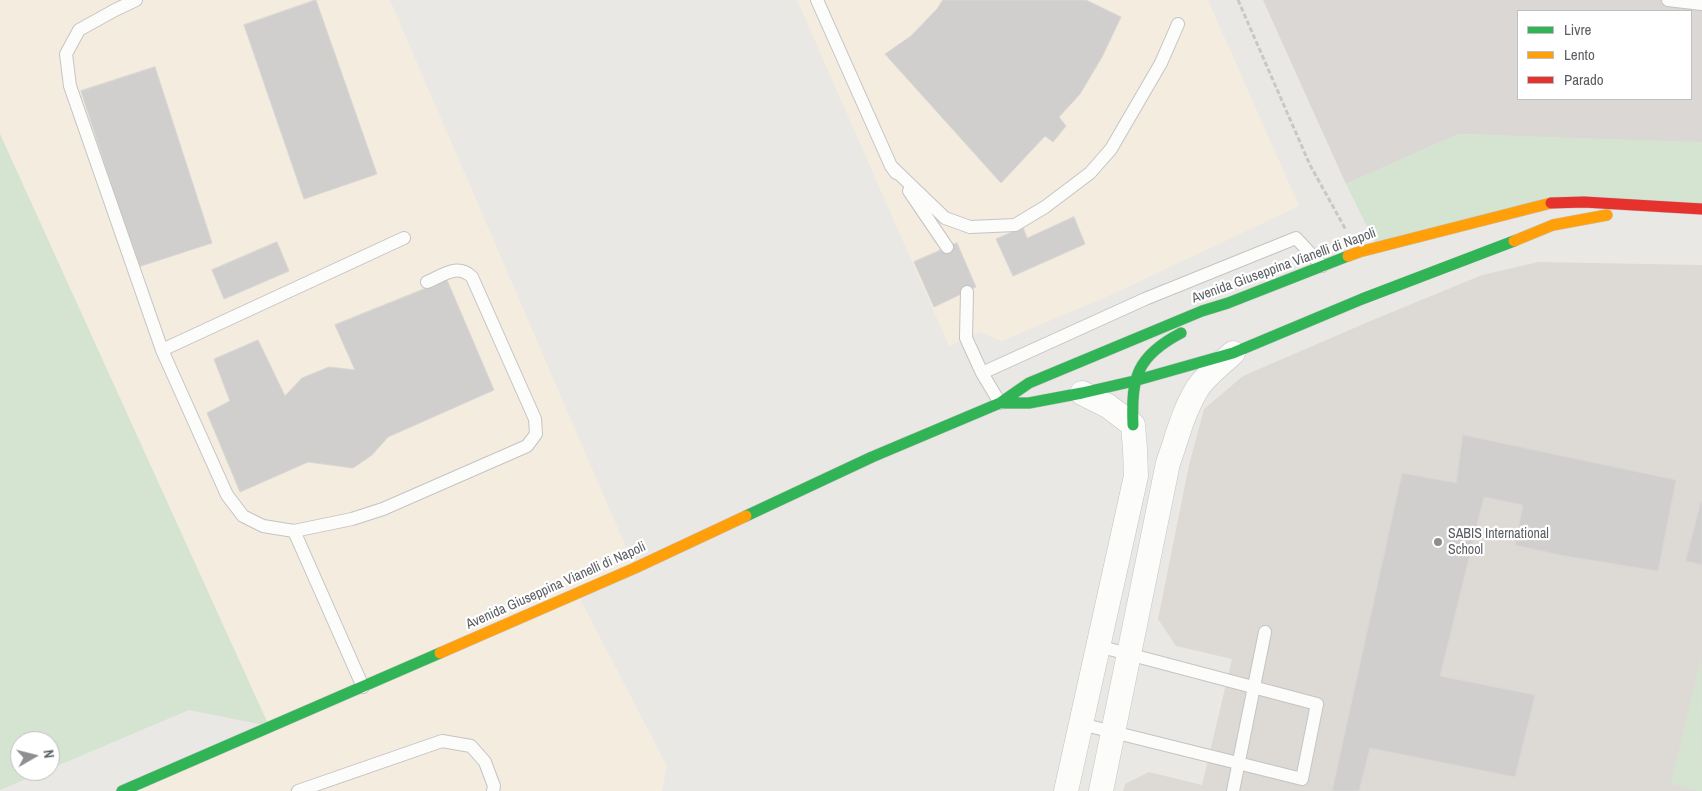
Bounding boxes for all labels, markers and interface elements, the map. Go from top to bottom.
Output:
legend [1517,10,1692,100]
text: Livre [1564,19,1591,40]
text: Lento [1564,44,1595,65]
text: Parado [1564,69,1604,90]
street label: Avenida Giuseppina Vianelli di Napoli [1190,225,1378,307]
place label: SABIS International School [1448,526,1549,558]
marker: SABIS International School [1432,536,1444,548]
street label: Avenida Giuseppina Vianelli di Napoli [464,539,648,633]
north arrow [10,731,60,781]
text: N [39,749,58,759]

